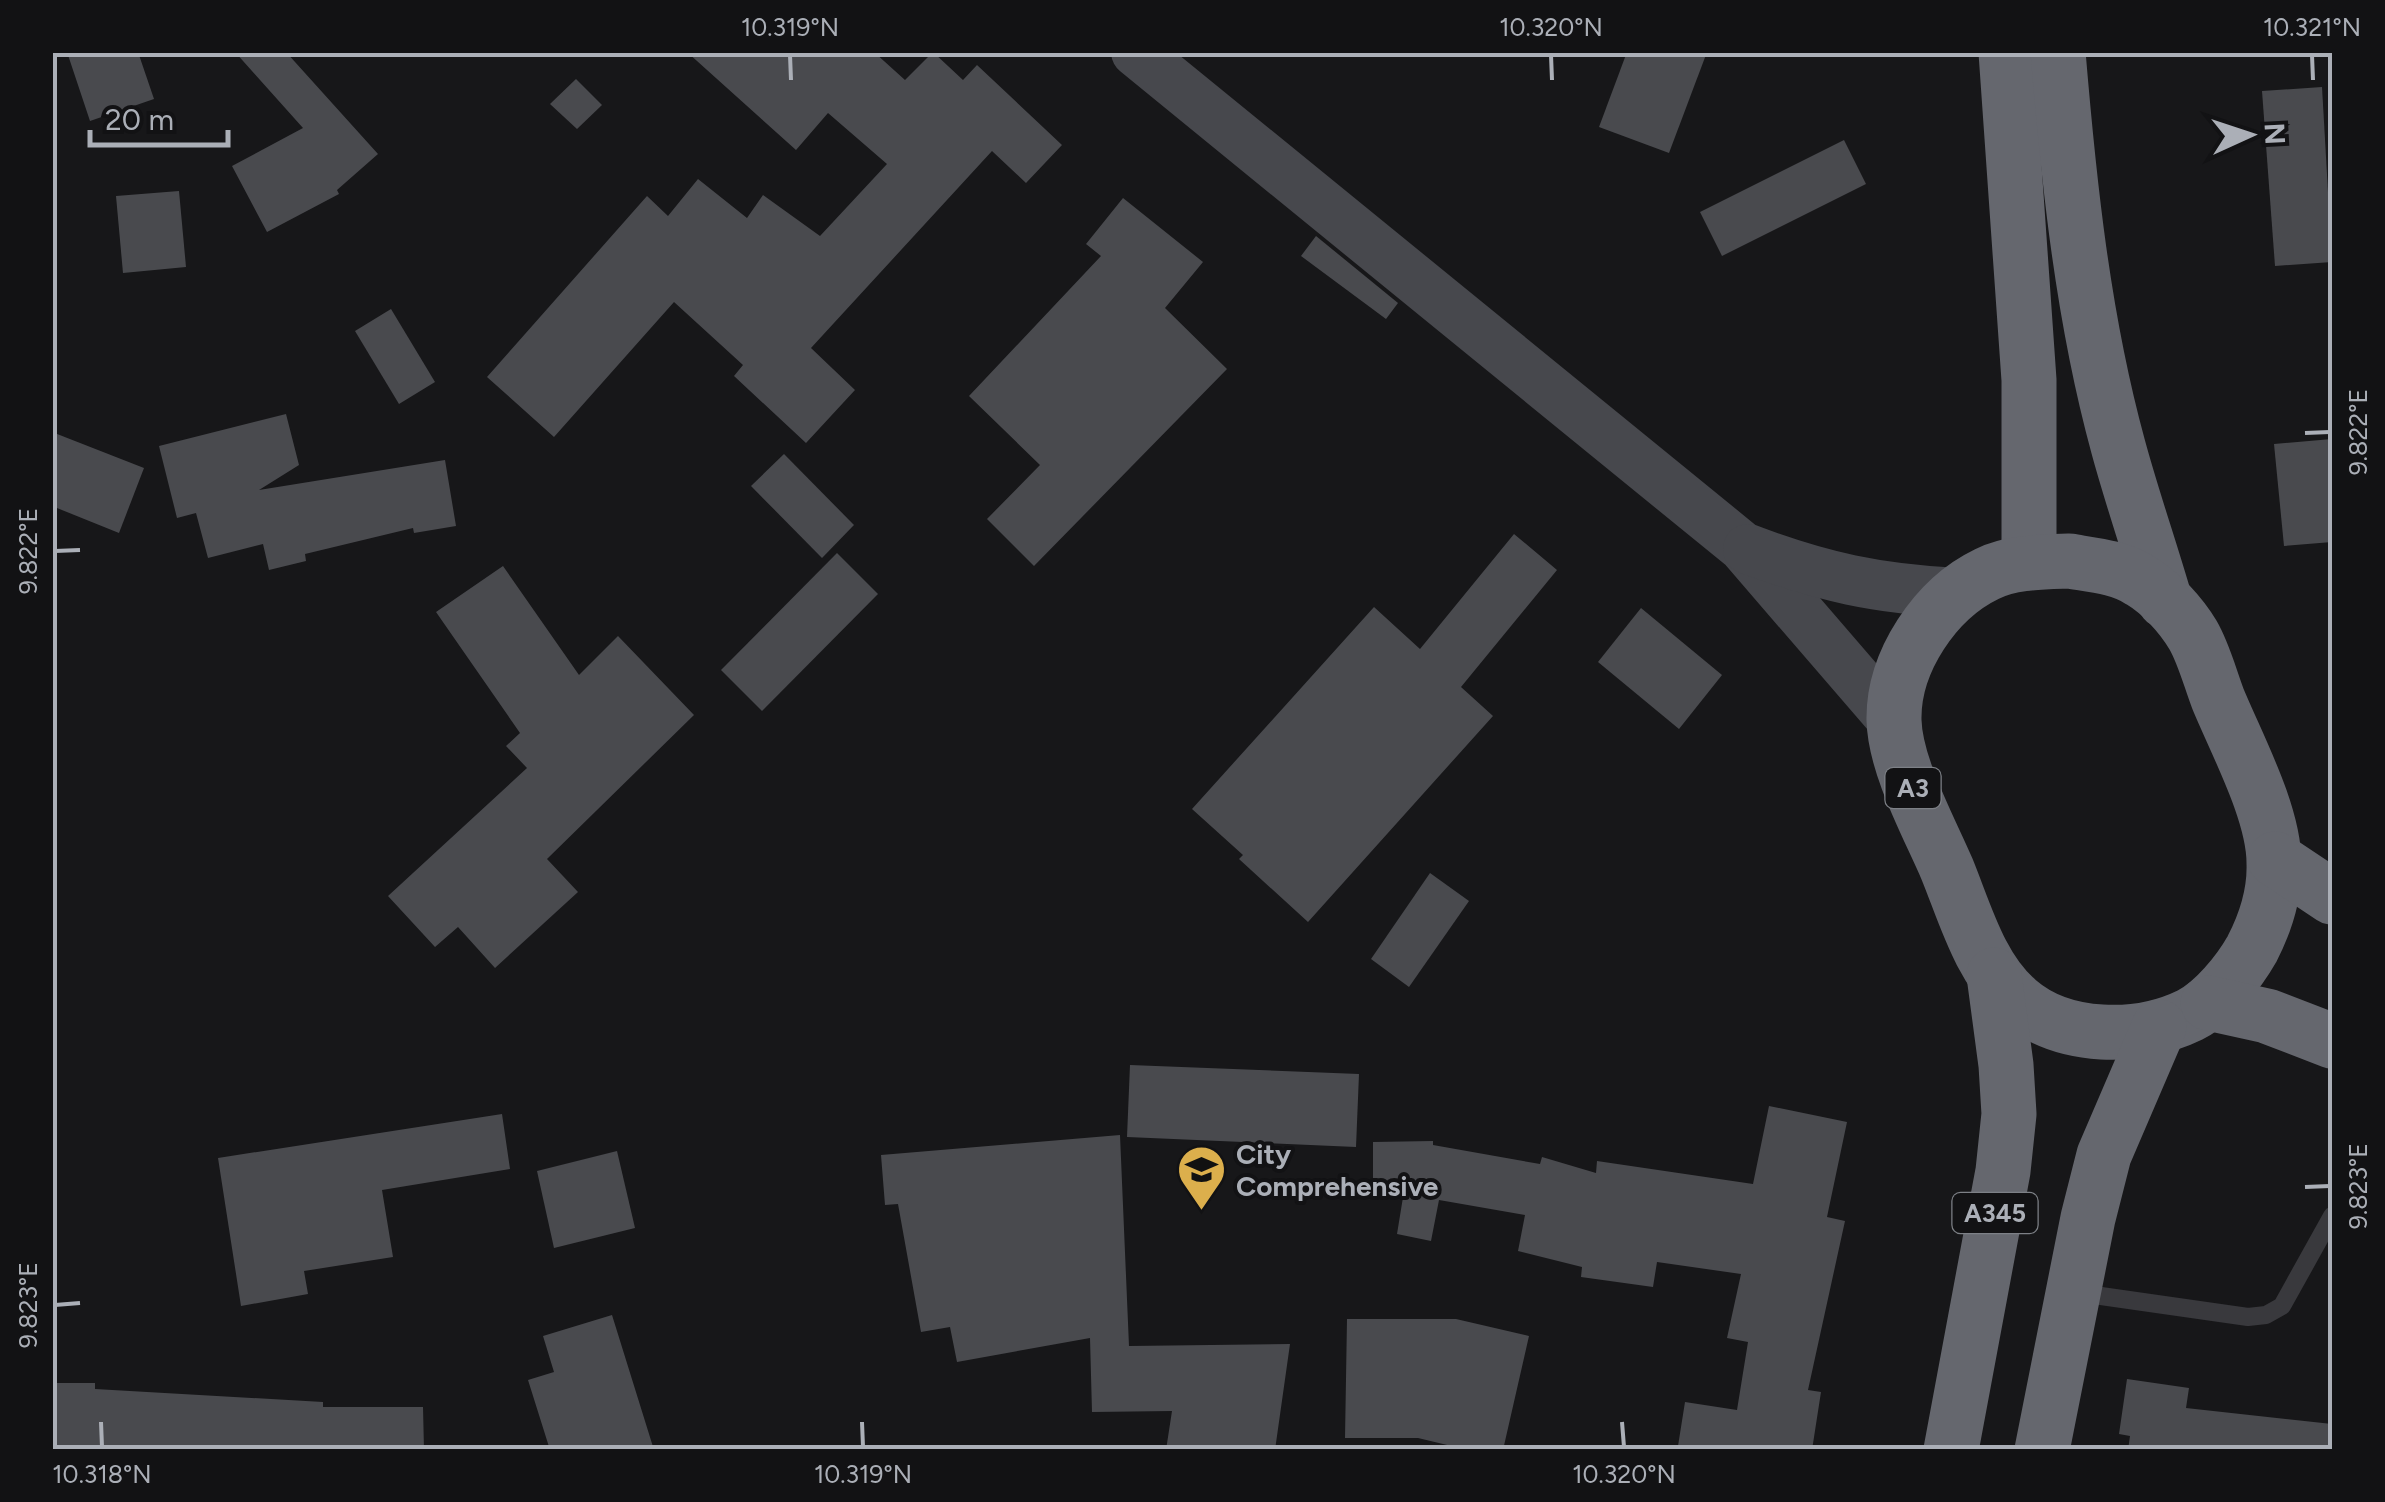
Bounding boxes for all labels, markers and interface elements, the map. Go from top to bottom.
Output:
text: 10.319°N [741,12,839,42]
text: 10.320°N [1499,12,1603,42]
text: 10.321°N [2263,12,2361,42]
scale bar [90,85,228,147]
north arrow [2200,85,2300,185]
text: 20 m [105,101,174,138]
text: N [2257,122,2293,145]
text: 9.822°E [2343,389,2373,475]
text: 9.822°E [13,508,43,594]
road number: A3 [1886,768,1940,808]
place label: City Comprehensive [1236,1137,1438,1203]
text: 9.823°E [2343,1143,2373,1229]
school or university icon: City Comprehensive [1175,1144,1227,1212]
road number: A345 [1952,1193,2038,1233]
text: 9.823°E [13,1262,43,1348]
text: 10.318°N [52,1459,152,1489]
text: 10.319°N [814,1459,912,1489]
text: 10.320°N [1572,1459,1676,1489]

